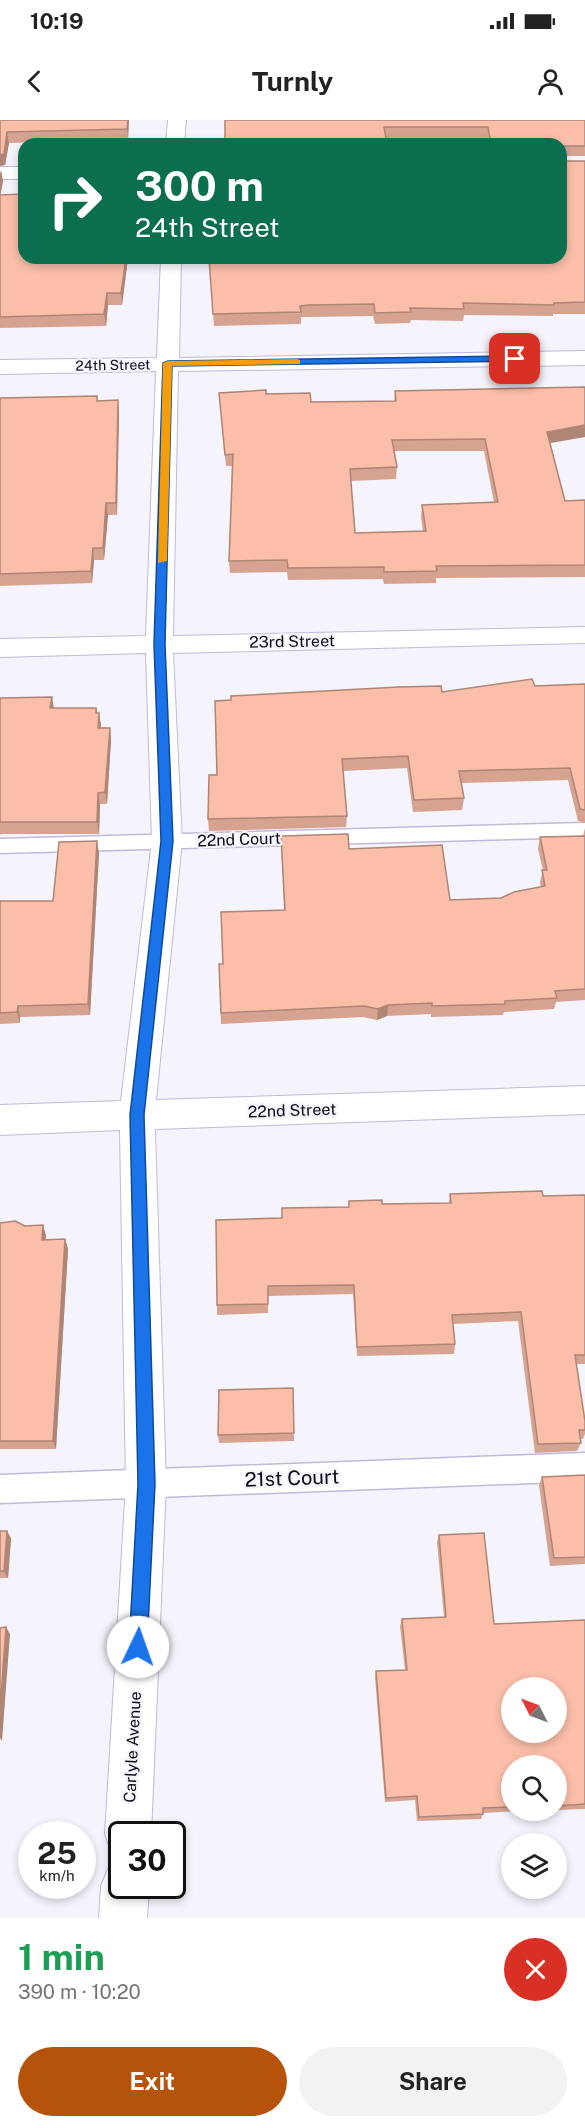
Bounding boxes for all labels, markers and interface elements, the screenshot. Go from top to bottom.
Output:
text: 10:19 [30,8,83,34]
icon: back [18,65,51,98]
text: Turnly [252,65,333,97]
icon: person [534,65,567,98]
text: 300 m [135,161,264,210]
icon: right [36,162,114,240]
text: 24th Street [135,211,280,243]
pin [489,333,540,384]
icon: arrive [498,342,531,375]
street label: 24th Street [75,356,151,374]
street label: 23rd Street [249,631,335,652]
street label: 22nd Court [197,829,281,850]
street label: 22nd Street [247,1099,337,1122]
street label: 21st Court [244,1464,340,1492]
position arrow [106,1615,170,1679]
north arrow [501,1677,567,1743]
map controls [501,1677,567,1899]
street label: Carlyle Avenue [120,1691,145,1803]
button: search [501,1755,567,1821]
speed limit sign: 30 [108,1821,186,1899]
button: layers [501,1833,567,1899]
text: 25 [37,1835,77,1871]
text: km/h [39,1867,75,1884]
text: 1 min [18,1936,105,1978]
button: close [504,1938,567,2001]
text: 390 m · 10:20 [18,1980,141,2004]
button: Exit [18,2047,287,2116]
button: Share [299,2047,567,2116]

